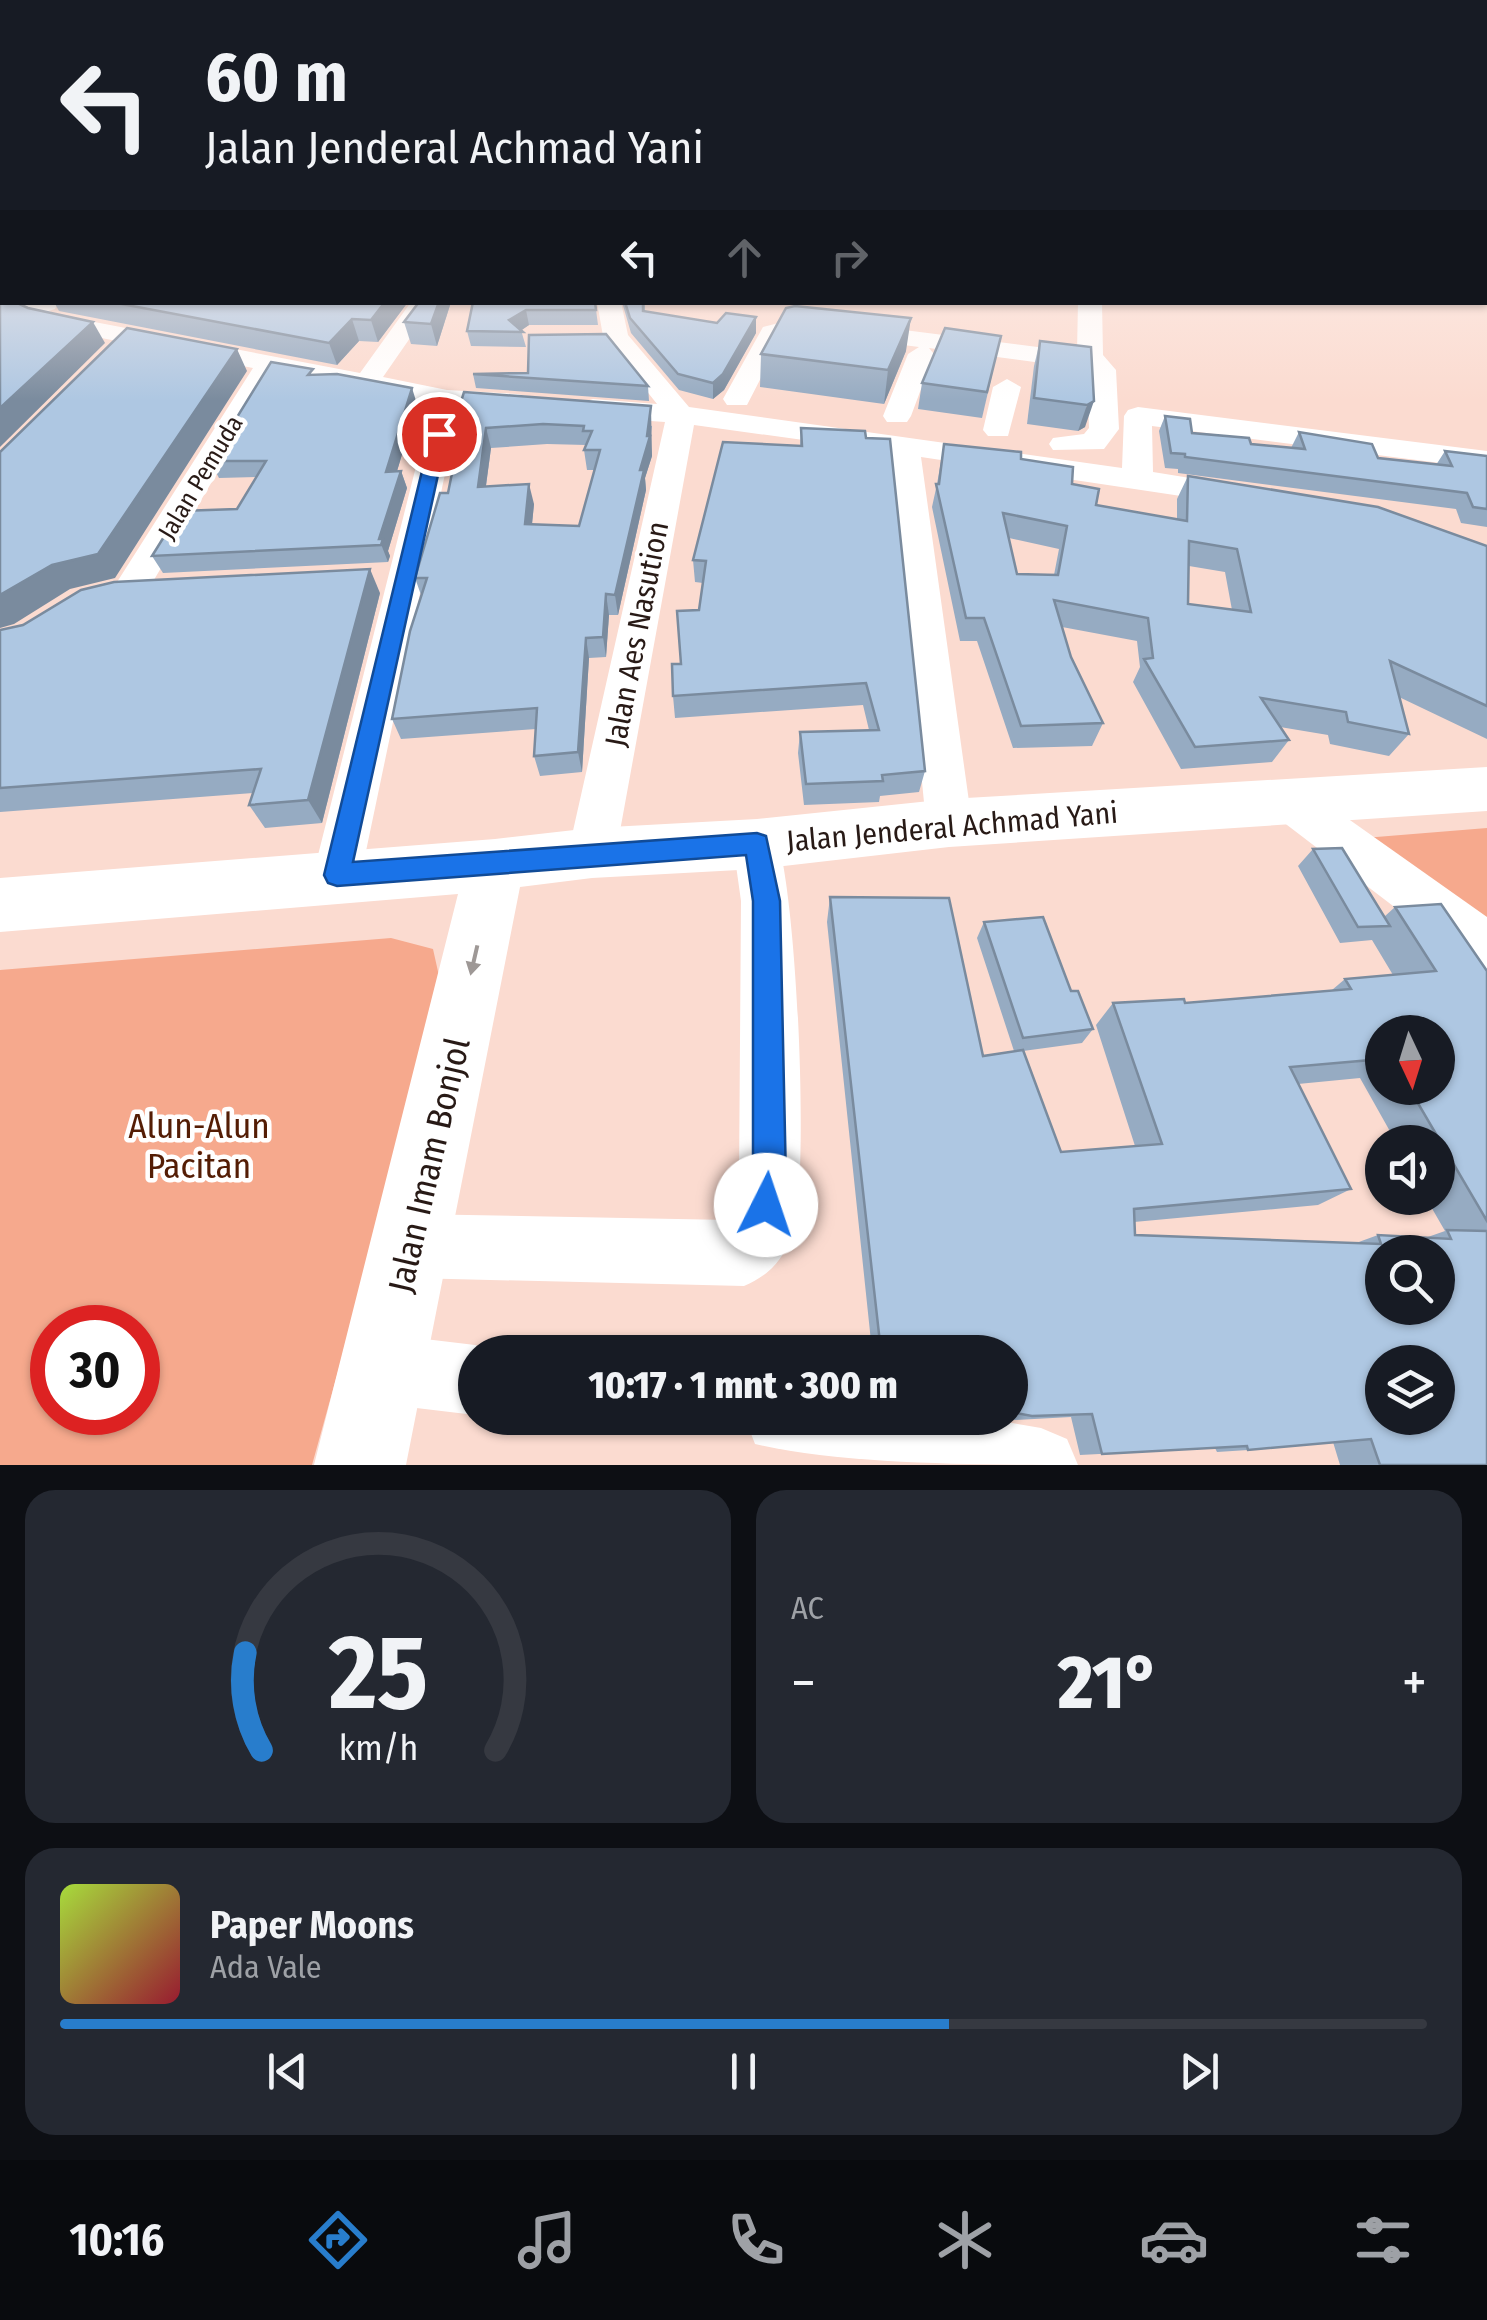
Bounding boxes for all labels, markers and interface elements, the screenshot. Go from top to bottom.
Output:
text: 60 m [205,36,348,120]
icon: left [40,40,170,170]
text: Jalan Jenderal Achmad Yani [205,121,704,175]
icon: left [612,230,667,285]
icon: ahead [717,230,772,285]
icon: right [822,230,877,285]
pin [397,392,482,477]
icon: arrive [412,407,467,462]
street label: Jalan Pemuda [152,410,250,545]
street label: Jalan Aes Nasution [598,518,676,750]
street label: Jalan Jenderal Achmad Yani [785,795,1119,859]
one-way arrow [466,945,481,976]
north arrow [1365,1015,1455,1105]
map controls [1365,1015,1455,1435]
street label: Jalan Imam Bonjol [379,1034,479,1296]
park label: Alun-Alun Pacitan [128,1105,270,1187]
button: sound [1365,1125,1455,1215]
position arrow [714,1153,818,1257]
button: search [1365,1235,1455,1325]
speed limit sign: 30 [30,1305,160,1435]
button: layers [1365,1345,1455,1435]
text: 10:17 · 1 mnt · 300 m [588,1362,898,1408]
text: AC [791,1589,824,1627]
text: 25 [327,1611,428,1736]
text: 21° [1058,1638,1160,1728]
text: − [791,1650,816,1716]
text: + [1402,1650,1427,1716]
text: km/h [338,1727,418,1769]
text: Paper Moons [210,1902,414,1948]
text: Ada Vale [210,1948,322,1986]
icon: previous [260,2044,315,2099]
icon: pause [716,2044,771,2099]
icon: next [1172,2044,1227,2099]
icon: directions [303,2205,373,2275]
icon: music [512,2205,582,2275]
icon: phone [721,2205,791,2275]
icon: climate [930,2205,1000,2275]
icon: car [1139,2205,1209,2275]
icon: filters [1348,2205,1418,2275]
text: 10:16 [69,2213,164,2267]

